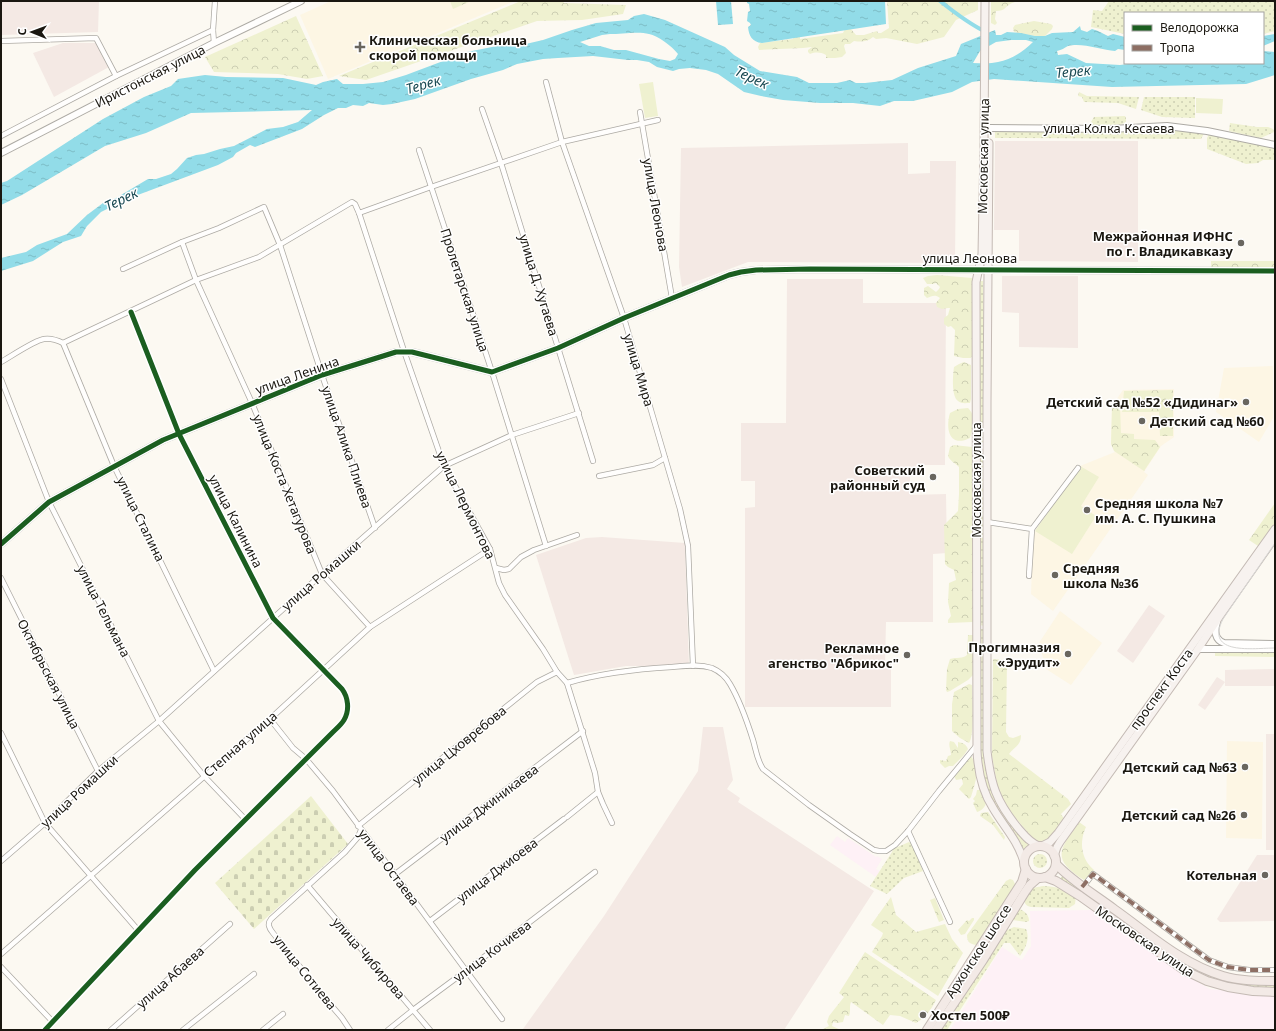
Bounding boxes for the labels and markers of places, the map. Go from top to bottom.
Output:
place label: Клиническая больница скорой помощи [369,31,527,64]
marker: Клиническая больница скорой помощи [354,41,366,53]
place label: Межрайонная ИФНС по г. Владикавказу [1093,227,1234,260]
marker: Межрайонная ИФНС по г. Владикавказу [1236,238,1246,248]
place label: Детский сад №52 «Дидинаг» [1046,393,1238,411]
marker: Детский сад №52 «Дидинаг» [1241,397,1251,407]
place label: Детский сад №60 [1150,412,1264,430]
marker: Детский сад №60 [1137,416,1147,426]
place label: Советский районный суд [830,461,926,494]
marker: Советский районный суд [928,472,938,482]
place label: Средняя школа №7 им. А. С. Пушкина [1095,494,1223,527]
marker: Средняя школа №7 им. А. С. Пушкина [1082,505,1092,515]
place label: Средняя школа №36 [1063,559,1139,592]
marker: Средняя школа №36 [1050,570,1060,580]
place label: Прогимназия «Эрудит» [968,638,1060,671]
place label: Рекламное агенство "Абрикос" [768,639,899,672]
marker: Прогимназия «Эрудит» [1063,649,1073,659]
marker: Рекламное агенство "Абрикос" [902,650,912,660]
place label: Детский сад №63 [1123,758,1237,776]
marker: Детский сад №63 [1240,762,1250,772]
place label: Детский сад №26 [1122,806,1236,824]
marker: Детский сад №26 [1239,810,1249,820]
place label: Котельная [1186,866,1257,884]
marker: Котельная [1260,870,1270,880]
place label: Хостел 500₽ [931,1006,1010,1024]
marker: Хостел 500₽ [918,1010,928,1020]

